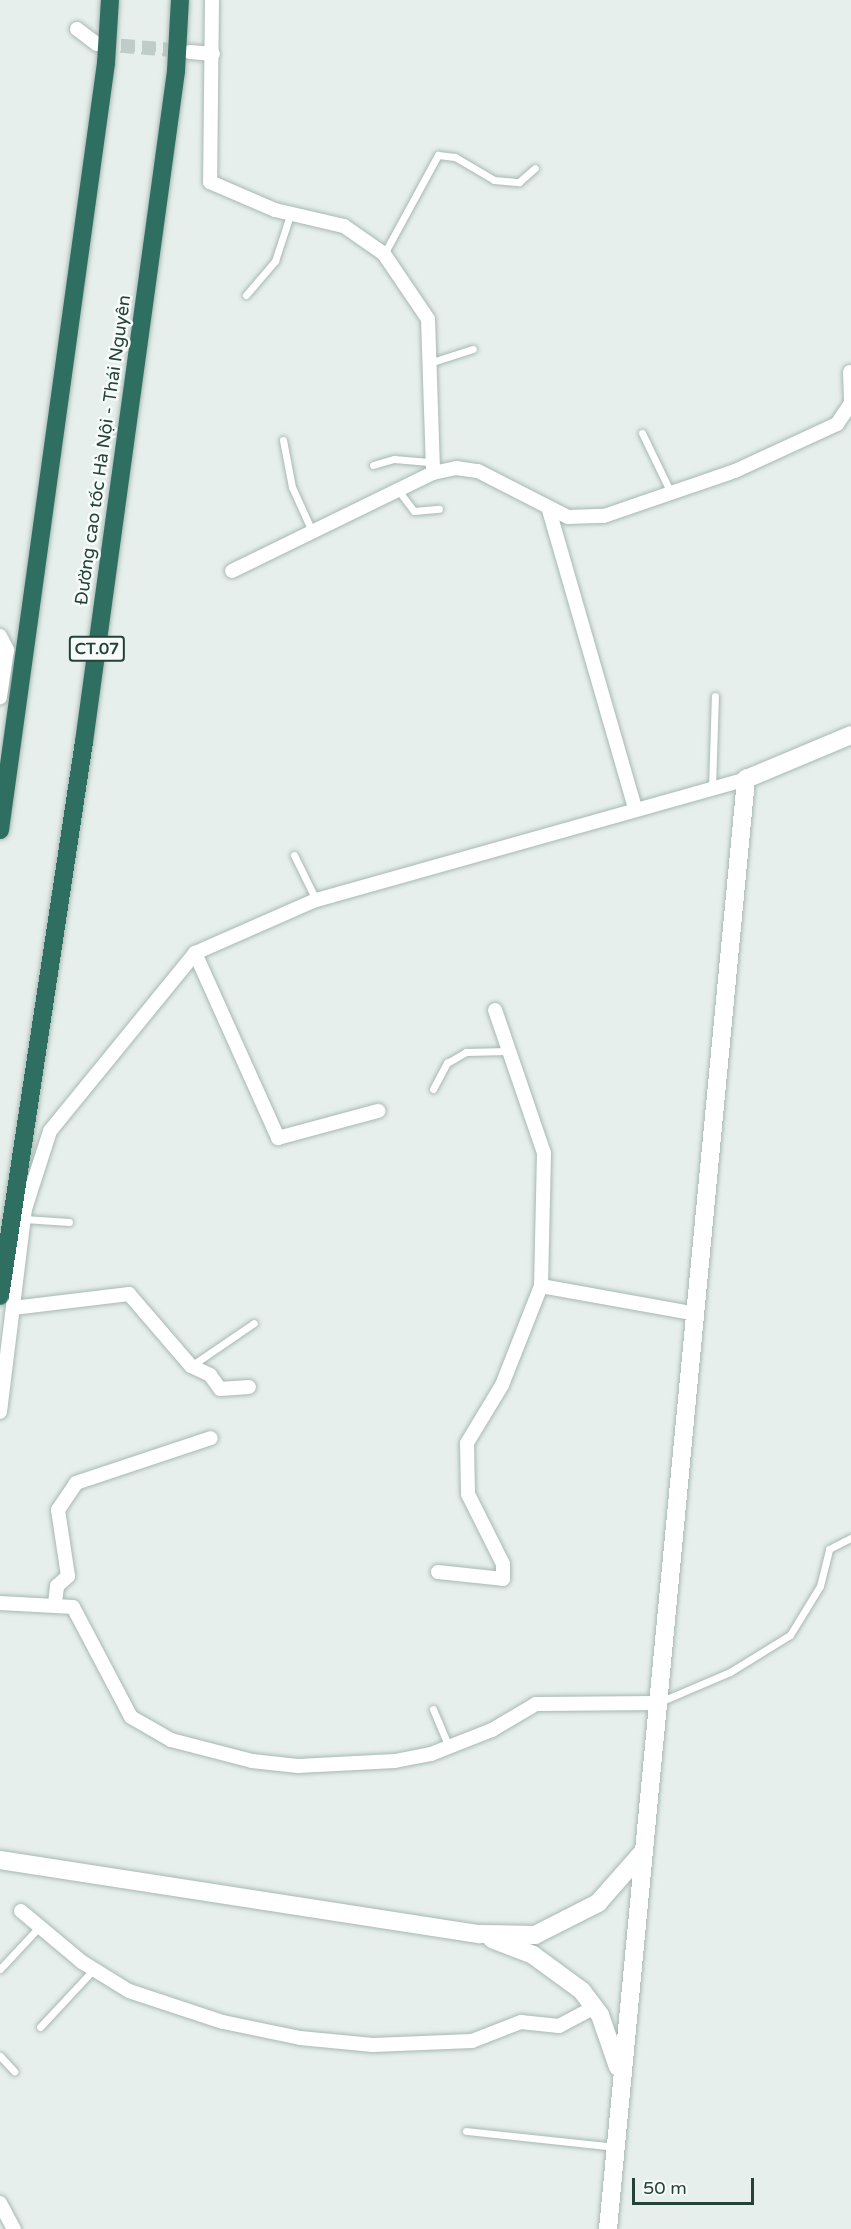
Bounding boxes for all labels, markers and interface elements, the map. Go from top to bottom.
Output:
street label: Đường cao tốc Hà Nội - Thái Nguyên [71,294,135,606]
road number: CT.07 [68,636,126,662]
scale bar [635,2166,756,2204]
text: 50 m [643,2177,687,2199]

